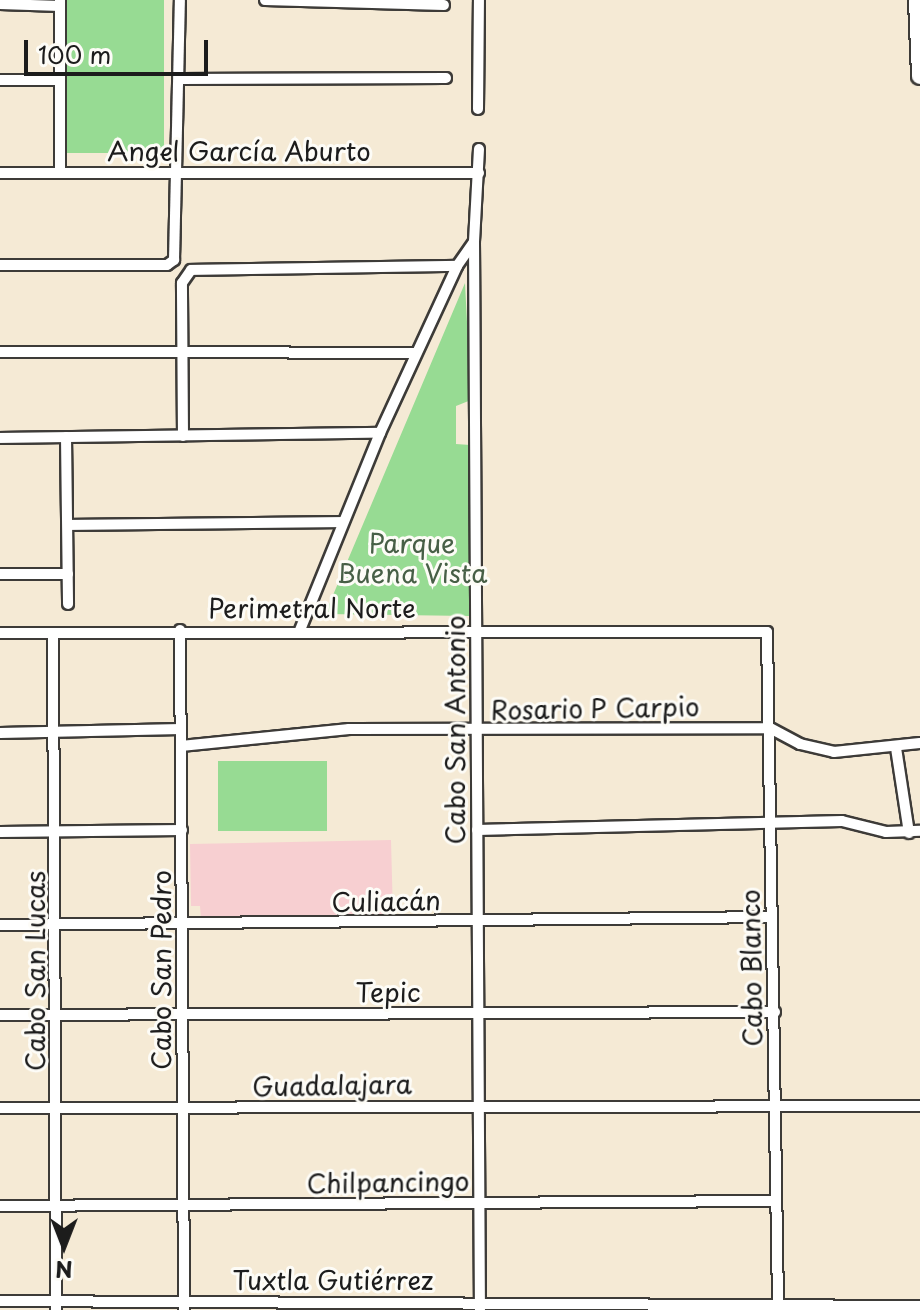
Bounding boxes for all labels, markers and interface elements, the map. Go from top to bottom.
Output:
scale bar [28,24,212,74]
text: 100 m [38,36,111,72]
street label: Angel García Aburto [108,135,370,167]
park label: Parque Buena Vista [337,527,487,588]
street label: Perimetral Norte [208,592,416,624]
street label: Cabo San Antonio [439,616,471,844]
street label: Rosario P Carpio [490,691,700,725]
street label: Cabo San Pedro [145,870,177,1070]
street label: Cabo San Lucas [19,871,51,1071]
street label: Culiacán [331,884,441,918]
street label: Cabo Blanco [734,889,768,1047]
street label: Tepic [356,976,420,1008]
street label: Guadalajara [252,1068,412,1102]
street label: Chilpancingo [306,1165,470,1199]
north arrow [24,1206,104,1286]
text: N [55,1254,73,1287]
street label: Tuxtla Gutiérrez [232,1264,434,1296]

